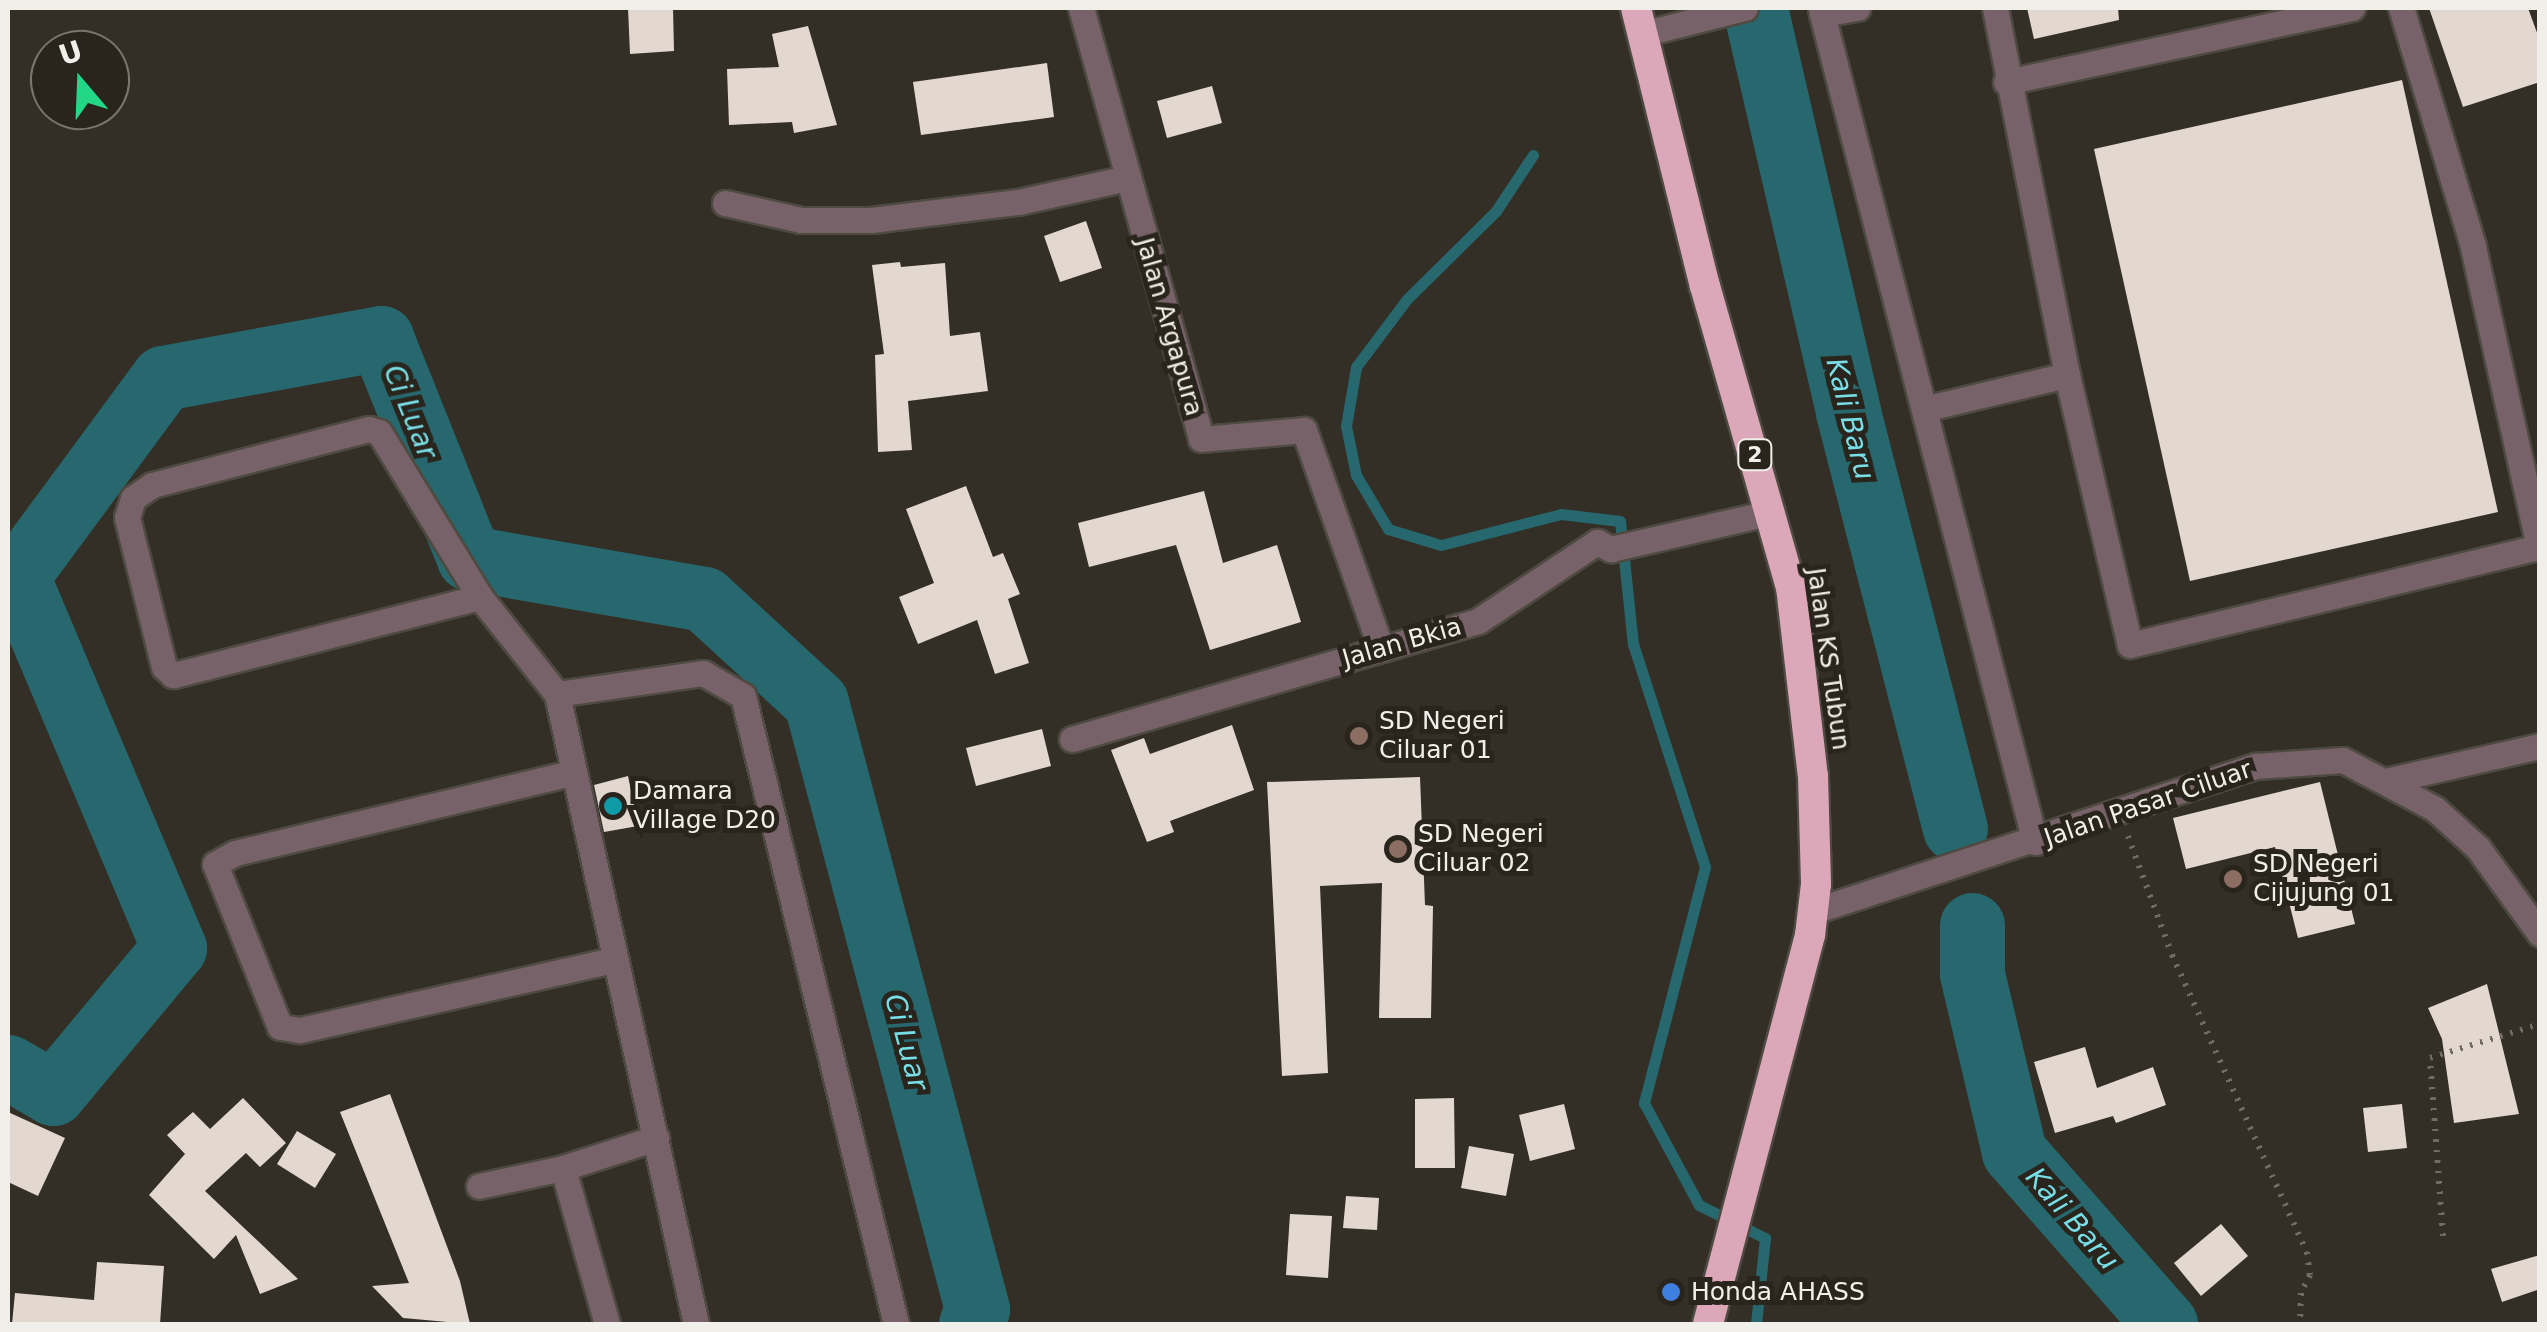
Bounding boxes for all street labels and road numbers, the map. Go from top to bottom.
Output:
street label: Jalan Argapura [1129,234,1209,420]
road number: 2 [1735,438,1775,472]
street label: Jalan KS Tubun [1800,566,1856,752]
street label: Jalan Bkia [1339,612,1465,674]
street label: Jalan Pasar Ciluar [2040,754,2256,854]

